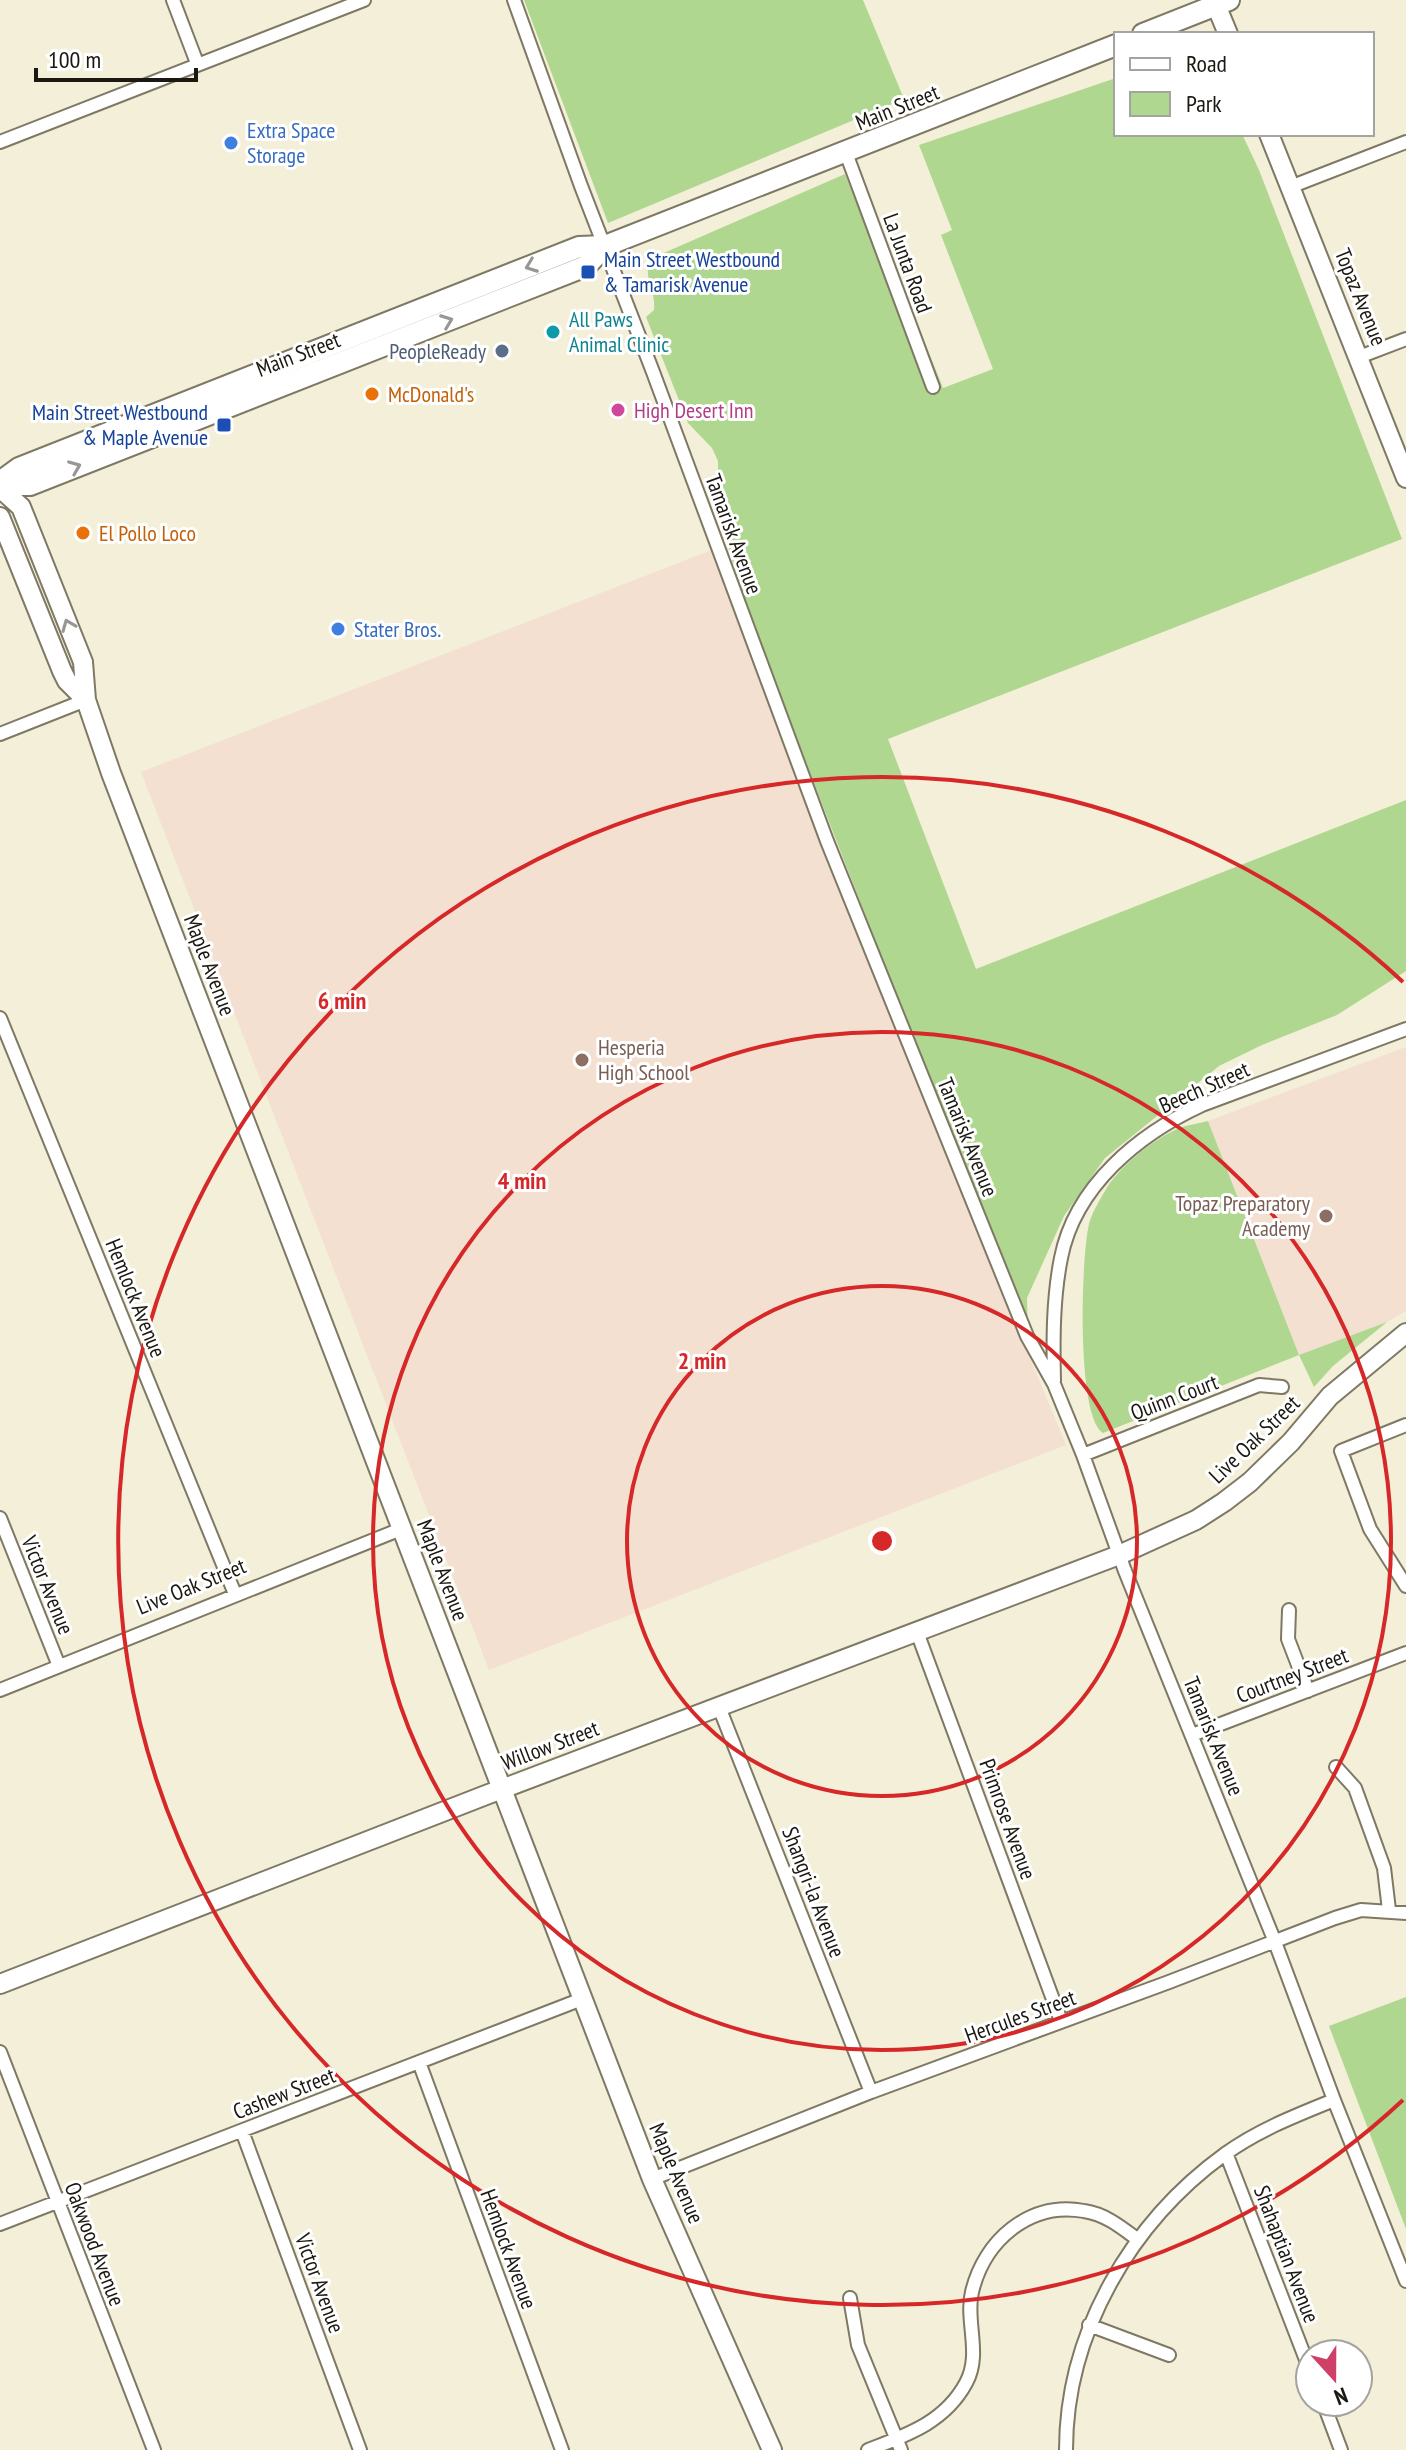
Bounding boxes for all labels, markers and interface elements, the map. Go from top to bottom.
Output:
scale bar [36,32,196,82]
legend [1114,32,1374,136]
text: 100 m [48,44,101,75]
text: Road [1186,48,1227,79]
street label: Main Street [851,78,943,136]
text: Park [1186,88,1222,119]
place label: Extra Space Storage [247,116,335,169]
marker: Extra Space Storage [222,134,240,152]
street label: La Junta Road [877,209,939,317]
street label: Topaz Avenue [1329,244,1393,350]
place label: Main Street Westbound & Tamarisk Avenue [604,245,780,298]
one-way arrow [525,256,539,273]
marker: Main Street Westbound & Tamarisk Avenue [579,263,597,281]
place label: All Paws Animal Clinic [569,305,669,358]
one-way arrow [439,314,453,331]
marker: All Paws Animal Clinic [544,323,562,341]
street label: Main Street [252,325,344,383]
place label: PeopleReady [389,337,487,365]
marker: PeopleReady [493,342,511,360]
place label: McDonald's [388,380,474,408]
marker: McDonald's [363,385,381,403]
place label: High Desert Inn [634,396,753,424]
place label: Main Street Westbound & Maple Avenue [32,398,208,451]
marker: High Desert Inn [609,401,627,419]
marker: Main Street Westbound & Maple Avenue [215,416,233,434]
one-way arrow [67,460,81,477]
street label: Tamarisk Avenue [699,470,769,598]
place label: El Pollo Loco [99,519,196,547]
marker: El Pollo Loco [74,524,92,542]
place label: Stater Bros. [354,615,441,643]
one-way arrow [61,619,78,633]
marker: Stater Bros. [329,620,347,638]
street label: Maple Avenue [178,910,242,1020]
text: 6 min [318,985,366,1016]
place label: Hesperia High School [598,1033,690,1086]
marker: Hesperia High School [573,1051,591,1069]
street label: Beech Street [1154,1055,1254,1119]
street label: Tamarisk Avenue [931,1073,1005,1201]
text: 4 min [498,1165,546,1196]
place label: Topaz Preparatory Academy [1175,1189,1311,1242]
marker: Topaz Preparatory Academy [1317,1207,1335,1225]
street label: Hemlock Avenue [100,1235,172,1361]
text: 2 min [678,1345,726,1376]
street label: Quinn Court [1126,1368,1222,1426]
street label: Live Oak Street [1203,1389,1305,1489]
street label: Maple Avenue [411,1515,475,1625]
centre of rings [868,1527,896,1555]
street label: Victor Avenue [15,1531,80,1638]
street label: Live Oak Street [132,1551,250,1621]
street label: Courtney Street [1232,1641,1352,1709]
street label: Tamarisk Avenue [1177,1672,1251,1800]
street label: Willow Street [497,1714,603,1776]
street label: Primrose Avenue [973,1755,1043,1883]
street label: Shangri-la Avenue [776,1823,852,1961]
street label: Hercules Street [961,1983,1079,2049]
street label: Cashew Street [229,2061,339,2125]
street label: Maple Avenue [643,2119,711,2227]
street label: Oakwood Avenue [59,2178,131,2310]
street label: Shahaptian Avenue [1248,2181,1326,2327]
street label: Hemlock Avenue [474,2185,544,2313]
street label: Victor Avenue [289,2228,351,2337]
north arrow [1294,2338,1374,2418]
text: N [1331,2381,1352,2412]

